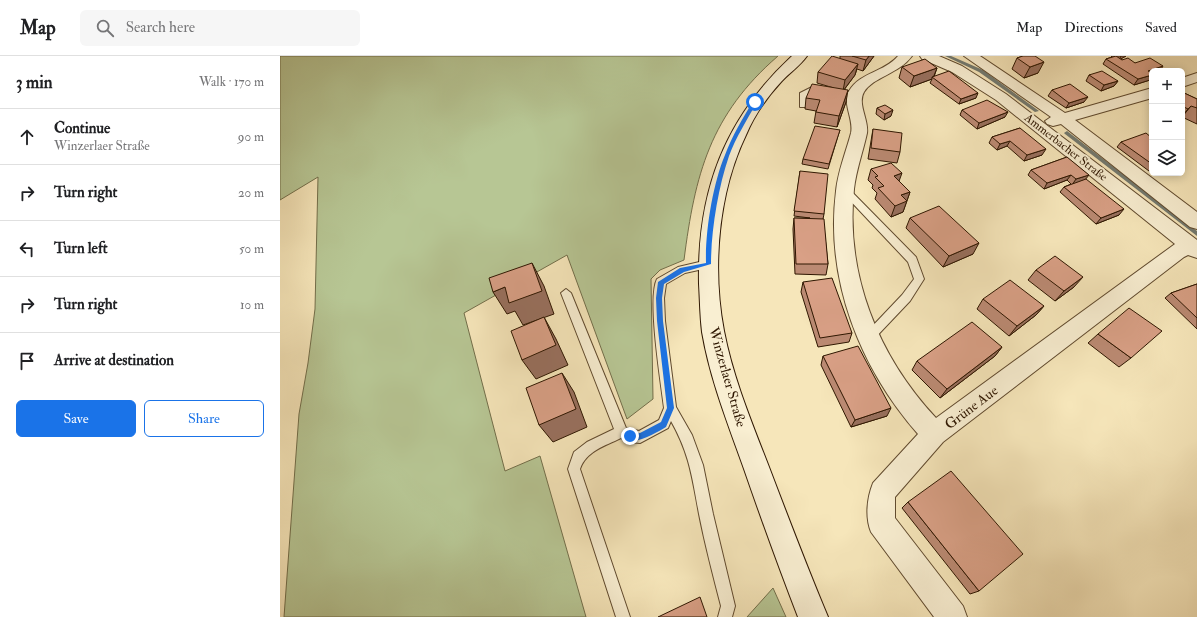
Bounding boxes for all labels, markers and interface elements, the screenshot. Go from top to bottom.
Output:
search box [80,10,360,46]
text: Map [20,16,56,40]
icon: search [94,17,116,39]
text: Search here [126,18,195,37]
text: Map [1016,19,1042,36]
text: Directions [1064,19,1123,36]
text: Saved [1145,19,1177,36]
map controls [1149,68,1185,176]
button: + [1149,68,1185,104]
text: 3 min [16,72,53,93]
text: Walk · 170 m [199,74,264,90]
route start [746,93,764,111]
button: − [1149,104,1185,140]
street label: Ammerbacher Straße [1020,110,1110,184]
text: Continue [54,119,110,138]
icon: ahead [16,126,38,148]
text: 90 m [238,129,264,145]
text: Winzerlaer Straße [54,138,150,154]
button: layers [1149,140,1185,176]
icon: right [16,182,38,204]
text: Turn right [54,183,117,202]
text: 20 m [238,185,264,201]
icon: left [16,238,38,260]
text: Turn left [54,239,108,258]
text: 50 m [239,241,264,257]
icon: right [16,294,38,316]
text: Turn right [54,295,117,314]
text: 10 m [240,297,264,313]
street label: Winzerlaer Straße [705,324,750,429]
icon: arrive [16,350,38,372]
text: Arrive at destination [54,351,174,370]
street label: Grüne Aue [941,382,1001,433]
button: Save [16,400,136,437]
button: Share [144,400,264,437]
route end [621,427,639,445]

